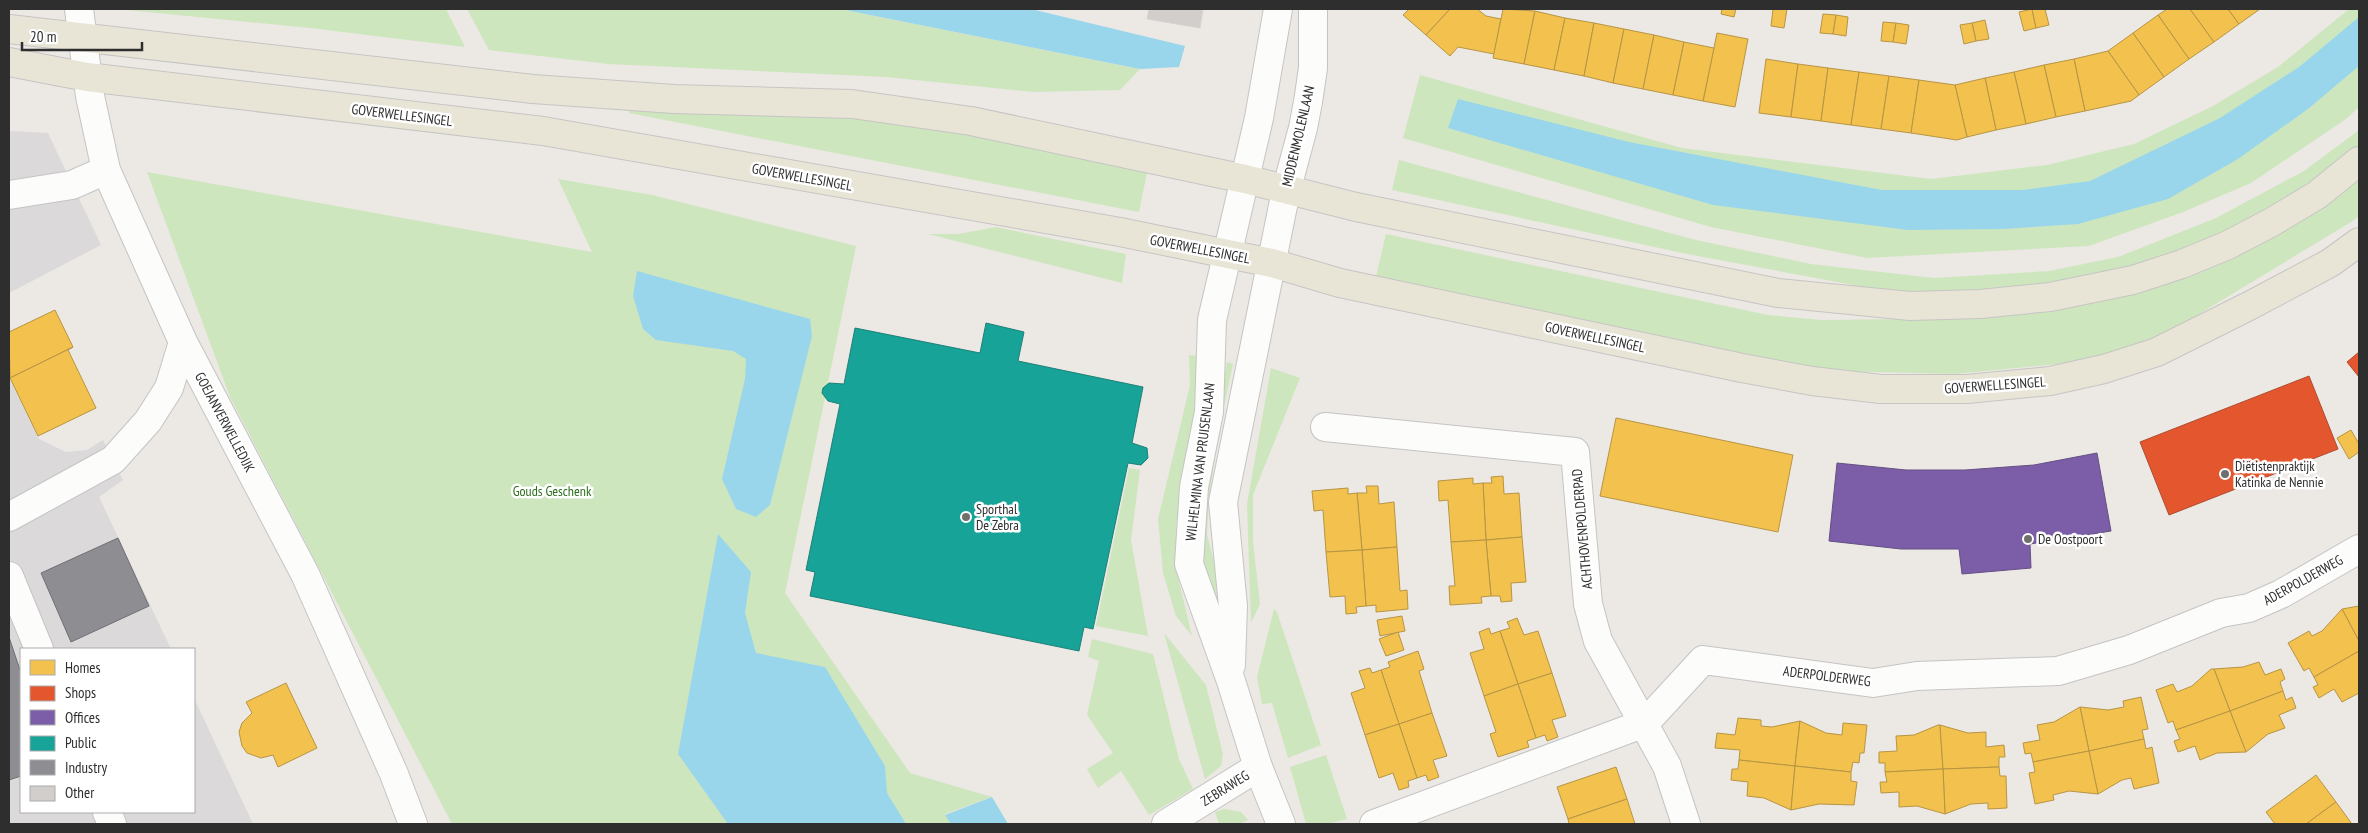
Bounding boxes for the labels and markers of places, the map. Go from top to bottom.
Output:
place label: Diëtistenpraktijk Katinka de Nennie [2235,457,2324,491]
marker: Diëtistenpraktijk Katinka de Nennie [2219,468,2231,480]
place label: Sporthal De Zebra [976,500,1019,534]
marker: Sporthal De Zebra [960,511,972,523]
place label: De Oostpoort [2038,530,2103,548]
marker: De Oostpoort [2022,533,2034,545]

